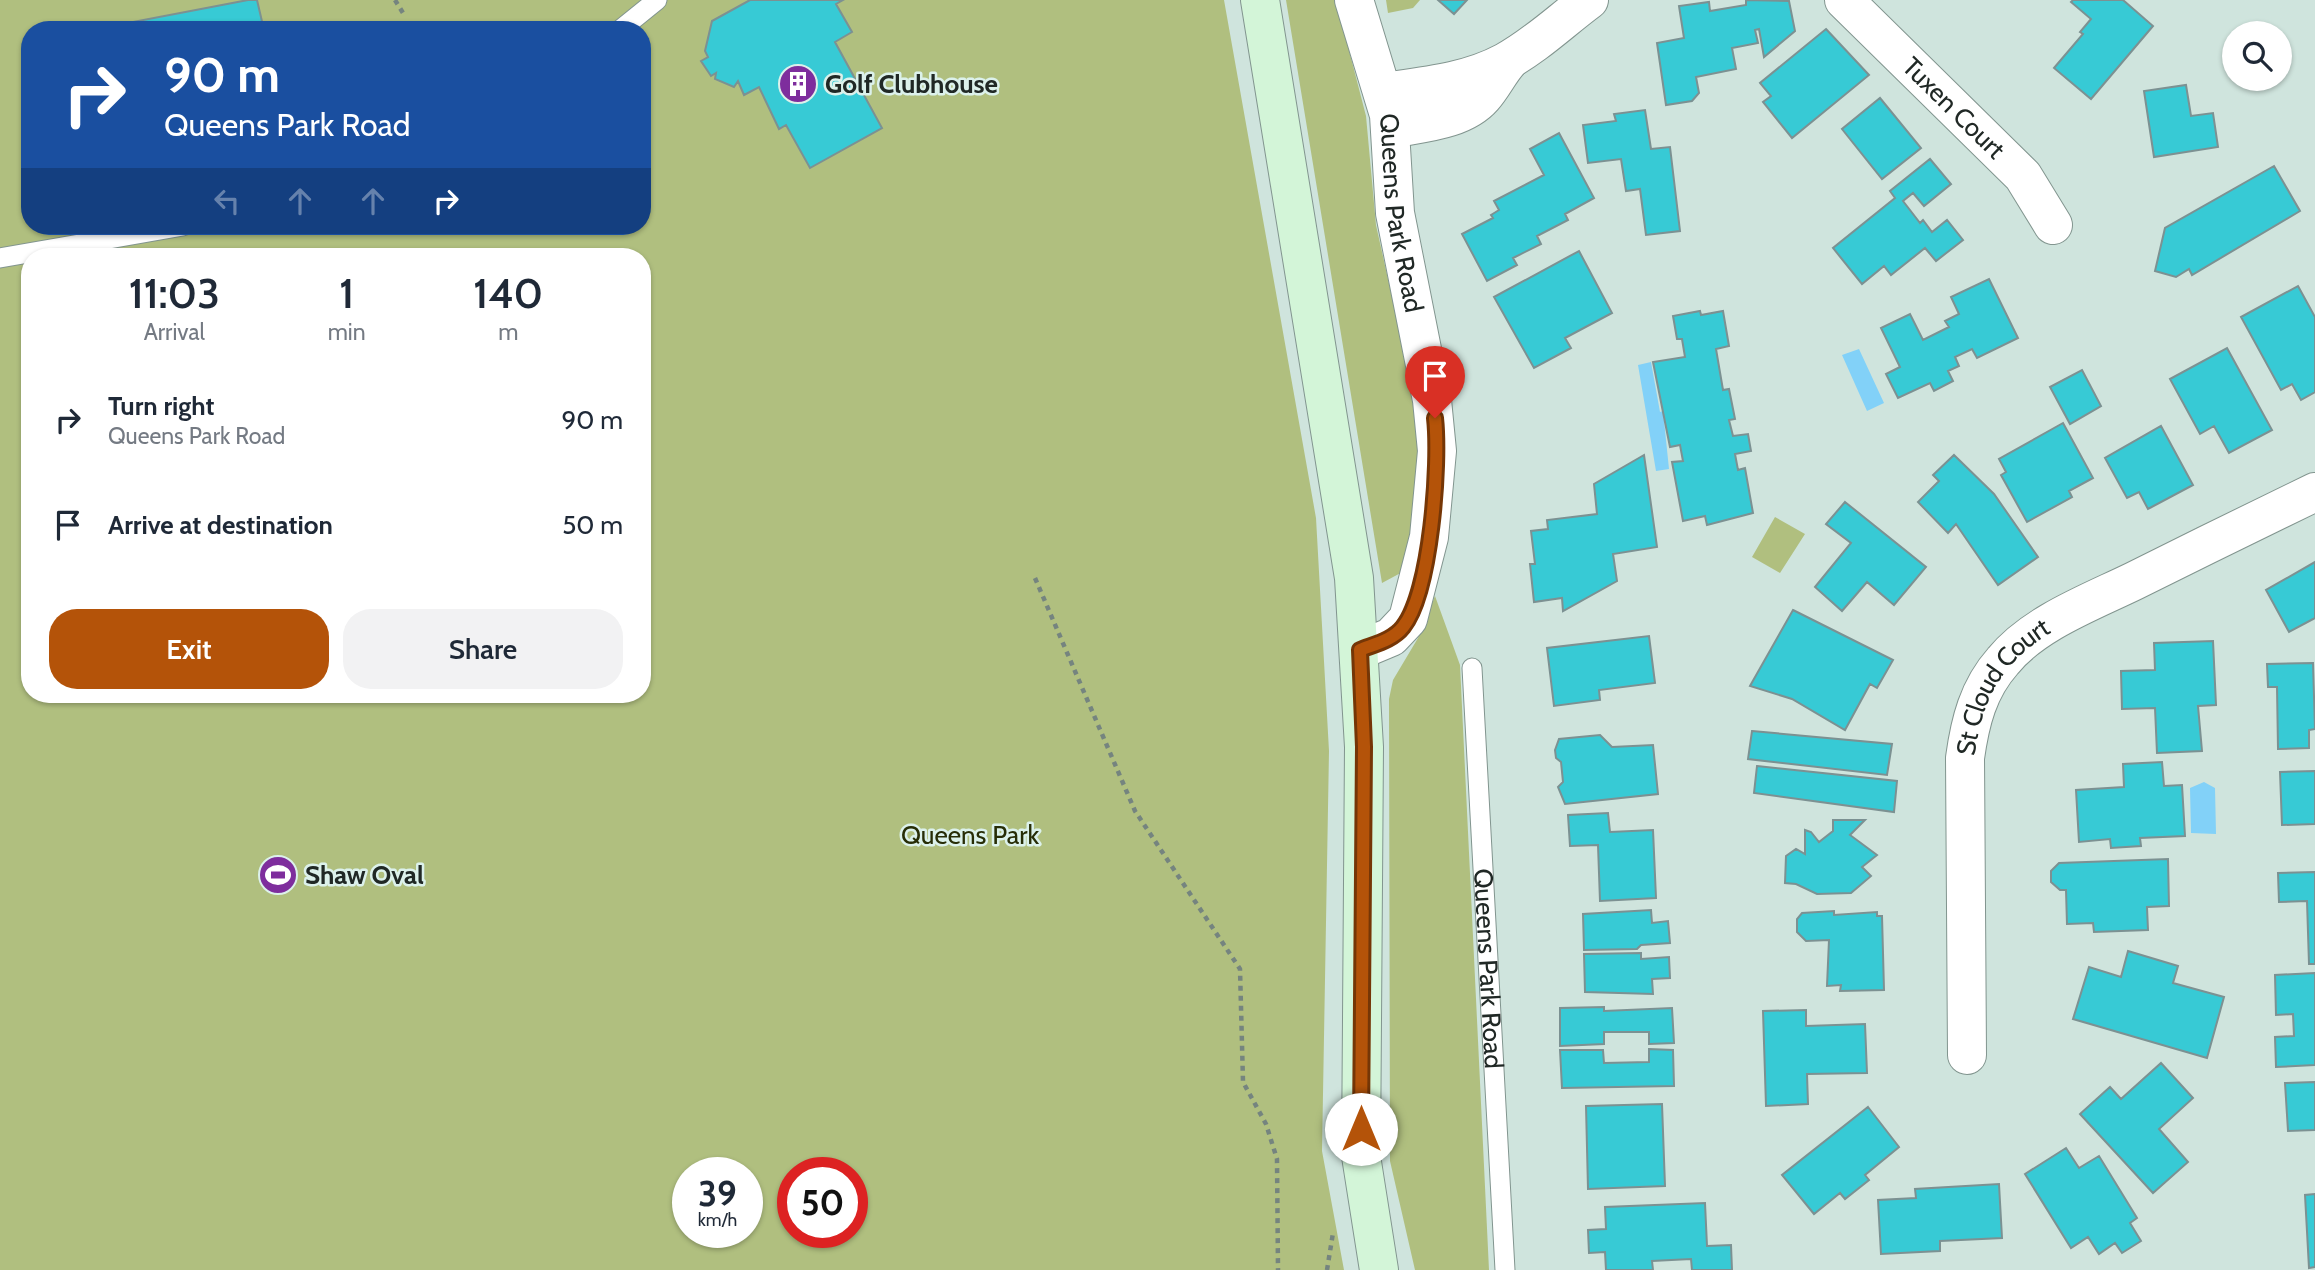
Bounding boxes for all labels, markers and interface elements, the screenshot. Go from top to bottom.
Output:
map controls [2222,21,2292,91]
button: search [2222,21,2292,91]
text: 90 m [164,45,280,104]
icon: right [49,49,140,140]
street label: Tuxen Court [1896,51,2012,166]
building icon: Golf Clubhouse [777,63,819,105]
place label: Golf Clubhouse [825,68,998,100]
text: Queens Park Road [164,105,411,144]
street label: Queens Park Road [1373,113,1430,315]
icon: left [208,182,246,220]
icon: ahead [281,182,319,220]
icon: ahead [354,182,392,220]
icon: right [427,182,465,220]
text: 11:03 [129,267,220,319]
text: 1 [339,267,354,319]
text: 140 [473,267,543,319]
text: Arrival [144,318,205,346]
text: min [328,318,366,346]
text: m [498,318,518,346]
pin [1405,346,1465,418]
icon: arrive [1416,357,1454,395]
text: Turn right [108,390,214,422]
icon: right [49,401,87,439]
text: 90 m [561,404,623,436]
text: Queens Park Road [108,422,285,450]
icon: arrive [49,506,87,544]
text: Arrive at destination [108,509,333,541]
text: 50 m [562,509,623,541]
button: Exit [49,609,329,689]
button: Share [343,609,623,689]
street label: St Cloud Court [1950,611,2056,758]
park label: Queens Park [901,819,1039,851]
sports icon: Shaw Oval [257,854,299,896]
place label: Shaw Oval [305,859,424,891]
street label: Queens Park Road [1467,868,1510,1070]
position arrow [1324,1092,1398,1166]
speed limit sign: 50 [777,1157,868,1248]
text: 39 [698,1172,737,1215]
text: km/h [698,1209,737,1231]

